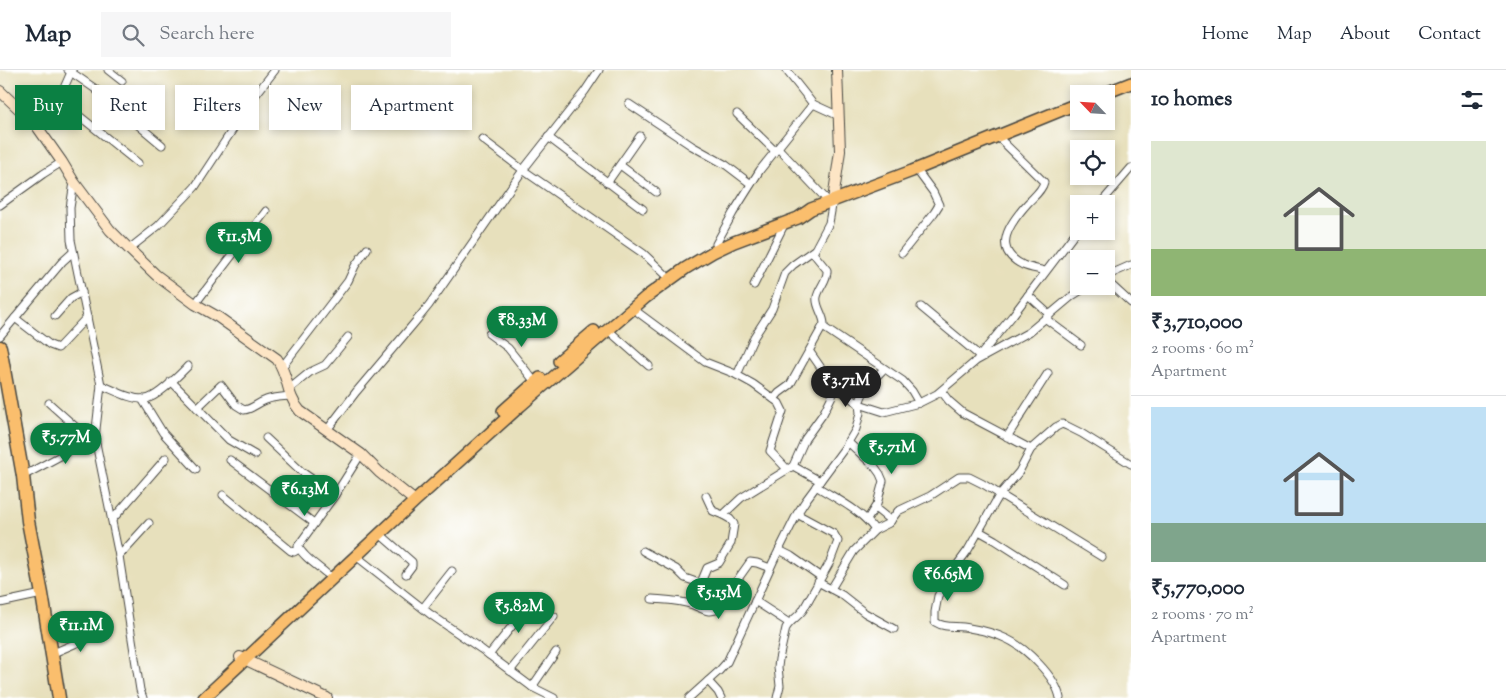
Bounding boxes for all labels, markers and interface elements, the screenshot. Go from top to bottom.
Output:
search box [101,12,451,57]
text: Map [25,18,71,52]
icon: search [119,21,147,49]
text: Search here [159,21,255,48]
text: Home [1202,22,1249,48]
text: Map [1277,22,1312,48]
text: About [1340,22,1390,48]
text: Contact [1418,22,1481,48]
chip: Buy [15,85,82,130]
chip: Rent [92,85,165,130]
chip: Filters [175,85,259,130]
chip: New [269,85,341,130]
chip: Apartment [351,85,472,130]
north arrow [1070,85,1115,130]
map controls [1070,85,1115,295]
text: 10 homes [1151,85,1232,115]
icon: filters [1458,86,1486,114]
button: locate [1070,140,1115,185]
icon: home [1274,174,1364,264]
button: + [1070,195,1115,240]
pin: ₹11.5M [198,222,280,264]
text: ₹11.5M [217,226,261,249]
button: − [1070,250,1115,295]
pin: ₹8.33M [481,306,563,348]
text: ₹3,710,000 [1151,308,1243,338]
text: ₹8.33M [498,310,546,333]
text: 2 rooms · 60 m² [1151,338,1254,361]
text: Apartment [1151,361,1227,384]
pin: ₹3.71M [805,366,887,408]
text: ₹3.71M [822,370,870,393]
pin: ₹5.77M [25,422,107,465]
text: ₹5.77M [41,427,91,450]
pin: ₹5.71M [851,432,933,475]
text: ₹5.71M [869,437,915,460]
icon: home [1274,439,1364,529]
pin: ₹6.13M [264,474,346,517]
text: ₹6.13M [281,479,329,502]
pin: ₹6.65M [907,560,989,602]
text: ₹6.65M [924,564,972,587]
text: ₹5,770,000 [1151,574,1245,604]
pin: ₹5.15M [678,578,760,620]
text: ₹5.15M [697,582,741,605]
pin: ₹5.82M [478,592,560,634]
text: ₹5.82M [495,596,543,619]
text: 2 rooms · 70 m² [1151,604,1254,627]
pin: ₹11.1M [40,610,122,653]
text: ₹11.1M [59,615,103,638]
text: Apartment [1151,627,1227,650]

